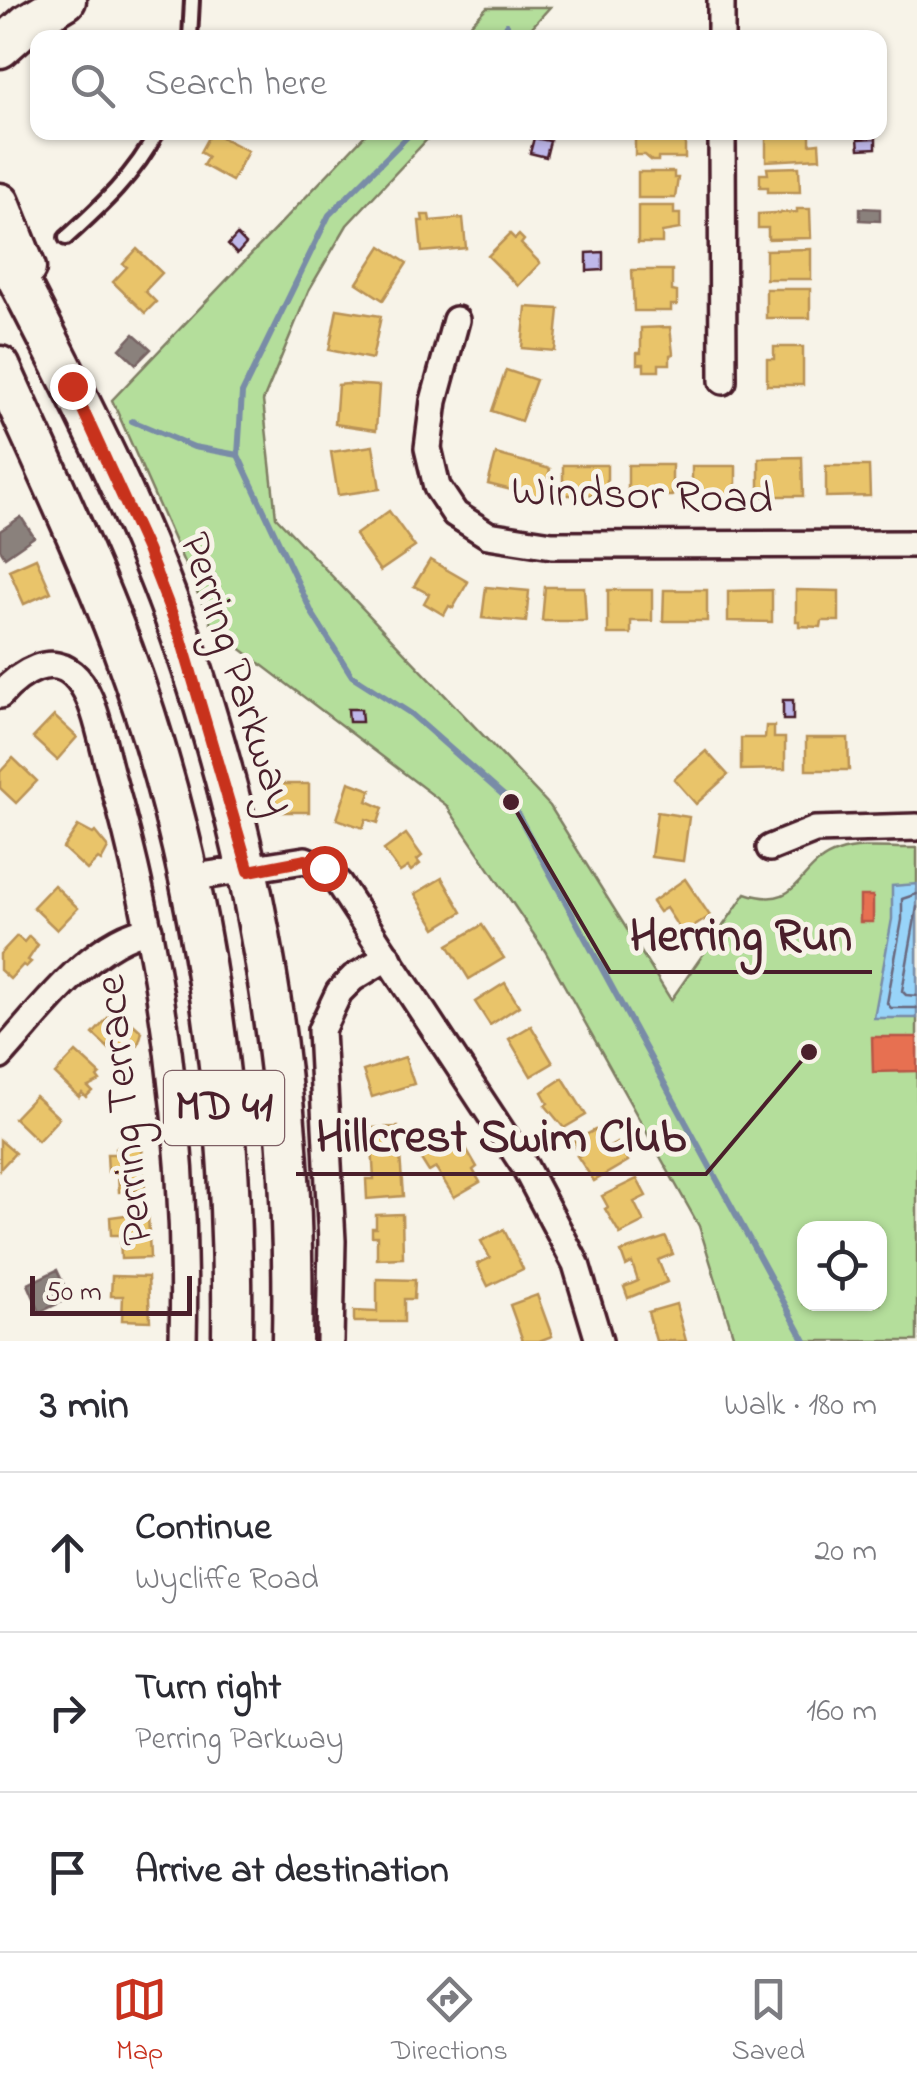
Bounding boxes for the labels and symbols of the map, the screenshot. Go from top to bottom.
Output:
route end [50,364,96,410]
street label: Windsor Road [510,459,774,535]
street label: Perring Parkway [158,524,313,824]
route start [302,846,348,892]
callout: Herring Run [610,894,872,972]
text: Herring Run [630,903,852,975]
street label: Perring Terrace [79,971,174,1248]
road number: MD 41 [164,1071,284,1145]
callout: Hillcrest Swim Club [296,1096,706,1174]
text: Hillcrest Swim Club [316,1104,687,1174]
scale bar [30,1271,192,1316]

